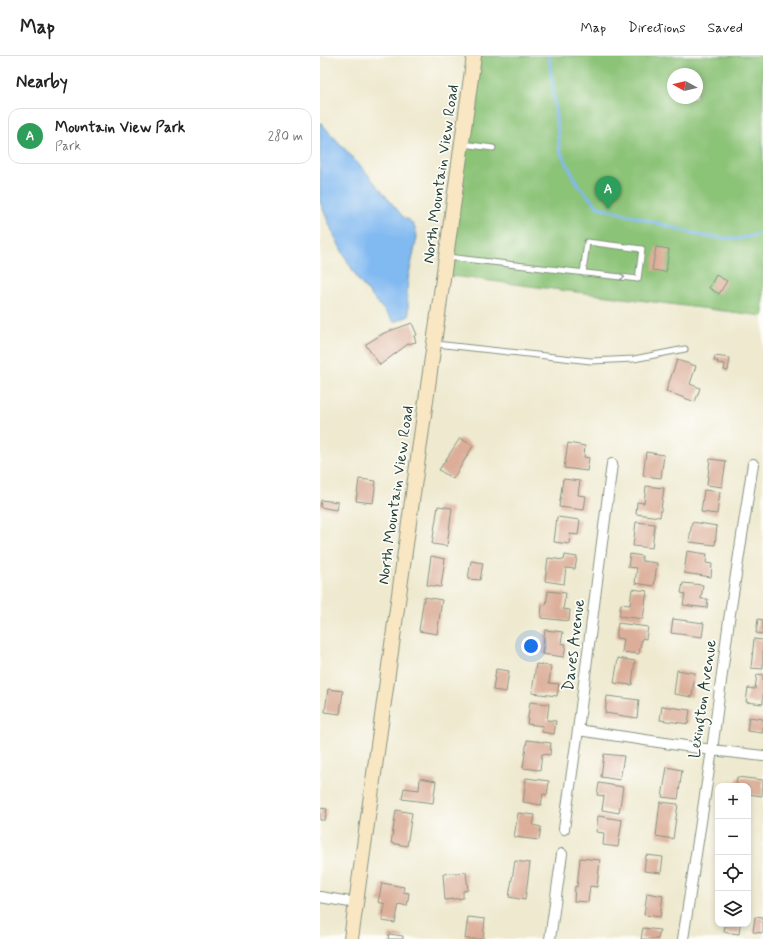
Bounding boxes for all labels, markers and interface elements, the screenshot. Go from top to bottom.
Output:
text: Map [20,15,55,40]
text: Map [580,19,606,37]
text: Directions [628,19,686,37]
text: Saved [708,19,743,37]
north arrow [667,68,703,104]
text: Nearby [16,71,68,93]
street label: North Mountain View Road [418,83,464,265]
text: Mountain View Park [55,118,185,138]
text: A [26,128,34,145]
text: 280 m [268,128,303,145]
text: Park [55,138,81,155]
pin: A [595,176,621,209]
one-way arrow [619,273,625,282]
street label: North Mountain View Road [373,404,419,586]
street label: Daves Avenue [558,597,590,692]
your location [521,636,541,656]
street label: Lexington Avenue [684,638,723,760]
map controls [715,783,751,927]
button: + [715,783,751,819]
button: − [715,819,751,855]
button: locate [715,855,751,891]
button: layers [715,891,751,927]

